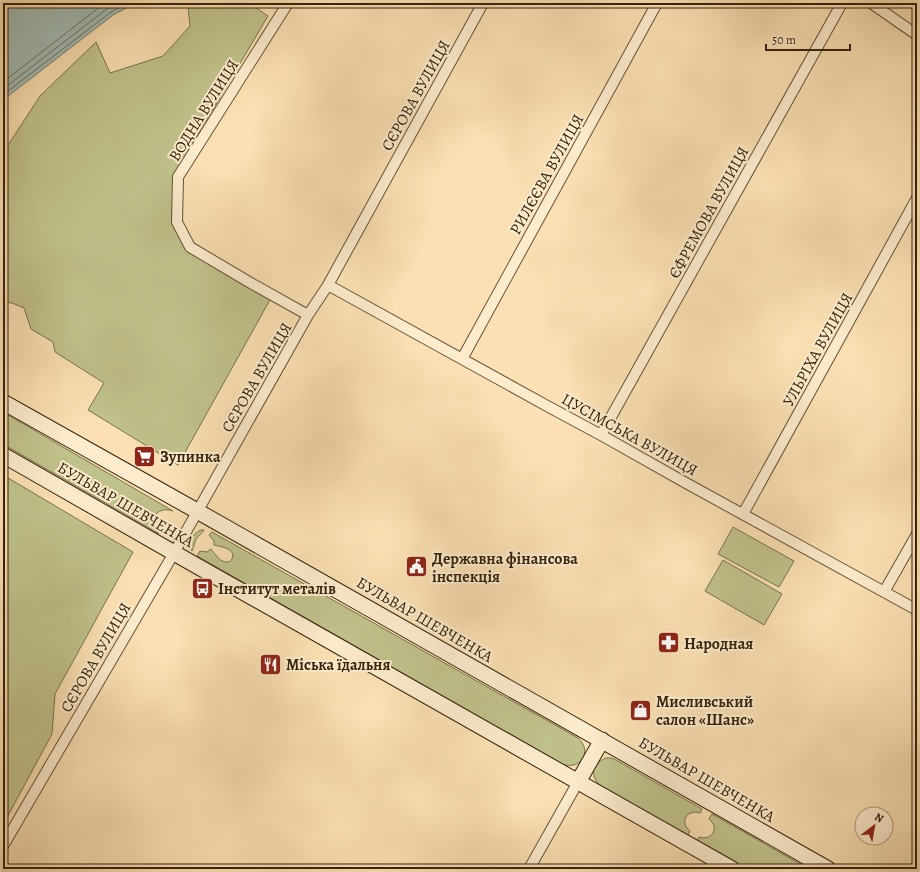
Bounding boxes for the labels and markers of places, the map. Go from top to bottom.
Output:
supermarket icon: Зупинка [132,443,158,469]
place label: Зупинка [160,446,221,468]
place label: Державна фінансова інспекція [432,548,578,588]
public building icon: Державна фінансова інспекція [403,554,429,580]
bus stop icon: Інститут металів [190,575,216,601]
place label: Інститут металів [218,578,336,600]
pharmacy icon: Народная [656,630,682,656]
place label: Народная [684,633,753,655]
restaurant icon: Міська їдальня [258,651,284,677]
place label: Міська їдальня [286,654,391,676]
place label: Мисливський салон «Шанс» [656,691,754,731]
shop icon: Мисливський салон «Шанс» [627,697,653,723]

